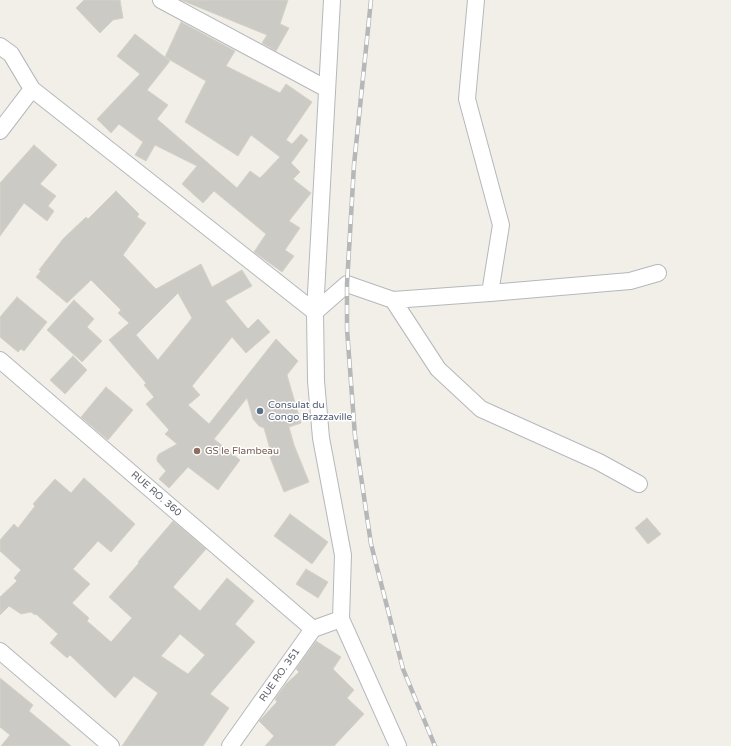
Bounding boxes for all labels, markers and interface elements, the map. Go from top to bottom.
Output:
place label: Consulat du Congo Brazzaville [268,399,352,422]
marker: Consulat du Congo Brazzaville [255,406,265,416]
place label: GS le Flambeau [205,445,279,457]
marker: GS le Flambeau [192,446,202,456]
street label: RUE RO. 360 [128,469,184,519]
street label: RUE RO. 351 [257,646,303,704]

